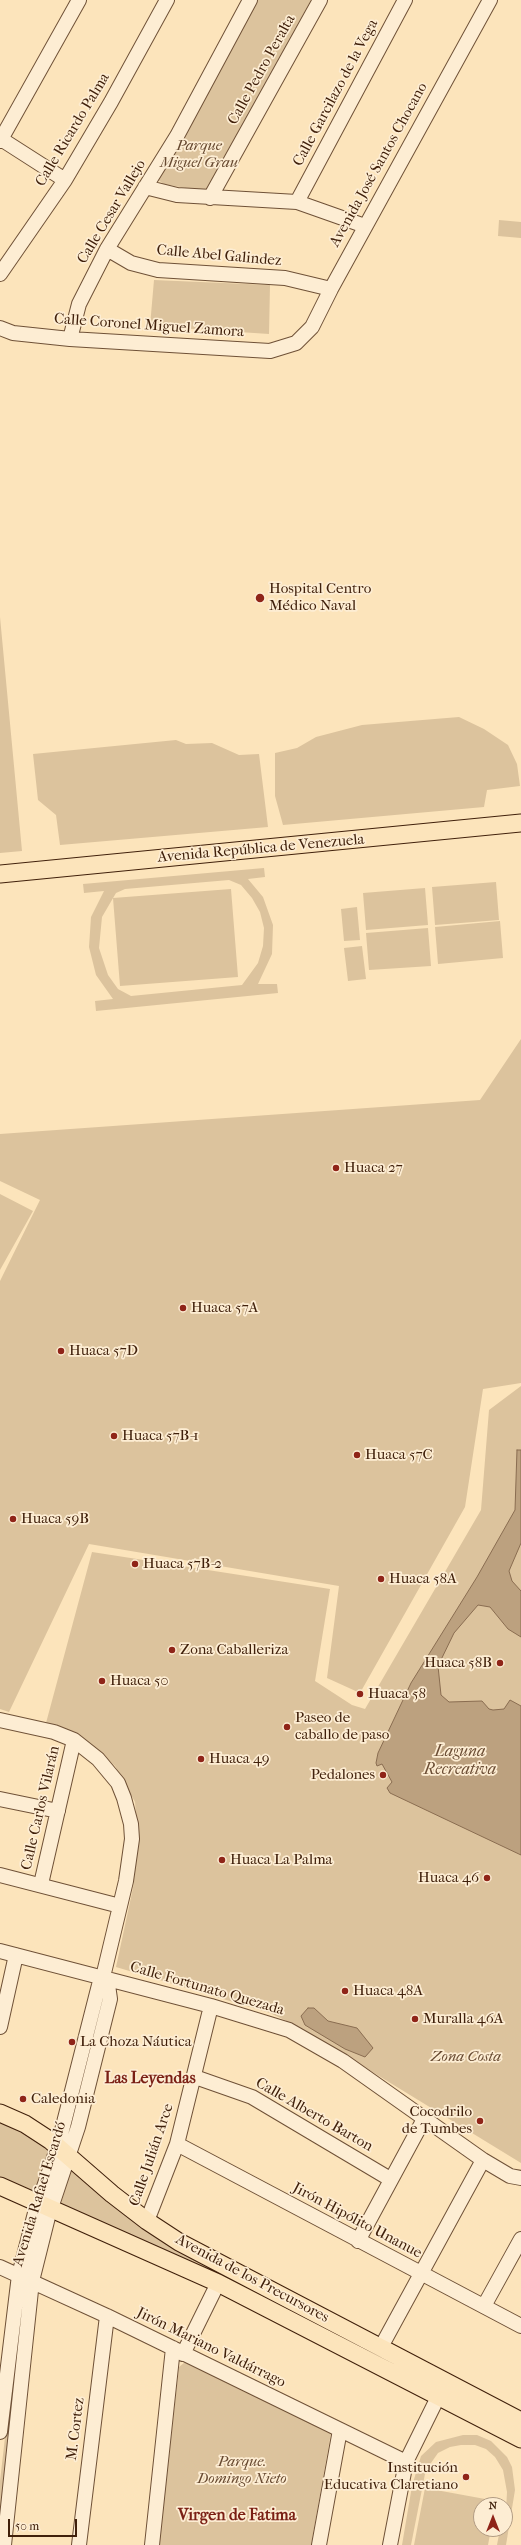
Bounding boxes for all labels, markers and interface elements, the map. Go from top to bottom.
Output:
street label: Calle Pedro Peralta [224,12,300,128]
street label: Calle Garcilazo de la Vega [290,16,382,170]
street label: Calle Ricardo Palma [32,70,114,190]
street label: Avenida José Santos Chocano [326,80,432,250]
park label: Parque Miguel Grau [160,137,238,172]
street label: Calle Cesar Vallejo [74,157,150,267]
street label: Calle Abel Galindez [156,242,282,270]
street label: Calle Coronel Miguel Zamora [53,310,245,342]
place label: Hospital Centro Médico Naval [269,580,371,615]
marker: Hospital Centro Médico Naval [254,592,266,604]
street label: Avenida República de Venezuela [157,831,365,867]
place label: Huaca 27 [344,1159,403,1177]
marker: Huaca 27 [331,1163,341,1173]
place label: Huaca 57A [191,1299,258,1317]
marker: Huaca 57A [178,1303,188,1313]
place label: Huaca 57D [69,1342,138,1360]
marker: Huaca 57D [56,1346,66,1356]
place label: Huaca 57B-1 [122,1427,199,1445]
marker: Huaca 57B-1 [109,1431,119,1441]
place label: Huaca 57C [365,1446,433,1464]
marker: Huaca 57C [352,1450,362,1460]
place label: Huaca 59B [21,1510,89,1528]
marker: Huaca 59B [8,1514,18,1524]
place label: Huaca 57B-2 [143,1555,222,1573]
marker: Huaca 57B-2 [130,1559,140,1569]
place label: Huaca 58A [389,1570,457,1588]
marker: Huaca 58A [376,1574,386,1584]
place label: Zona Caballeriza [180,1641,288,1659]
marker: Zona Caballeriza [167,1645,177,1655]
place label: Huaca 58B [424,1654,492,1672]
marker: Huaca 58B [495,1658,505,1668]
place label: Huaca 50 [110,1672,169,1690]
marker: Huaca 50 [97,1676,107,1686]
place label: Huaca 58 [368,1685,426,1703]
marker: Huaca 58 [355,1689,365,1699]
place label: Paseo de caballo de paso [295,1709,389,1744]
marker: Paseo de caballo de paso [282,1722,292,1732]
water label: Laguna Recreativa [424,1742,496,1780]
street label: Calle Carlos Vilarán [18,1744,64,1872]
place label: Huaca 49 [209,1750,270,1768]
marker: Huaca 49 [196,1754,206,1764]
place label: Pedalones [311,1766,375,1784]
marker: Pedalones [378,1770,388,1780]
place label: Huaca La Palma [230,1851,333,1869]
marker: Huaca La Palma [217,1855,227,1865]
place label: Huaca 46 [418,1869,479,1887]
marker: Huaca 46 [482,1873,492,1883]
street label: Calle Fortunato Quezada [128,1958,286,2020]
place label: Huaca 48A [353,1982,423,2000]
marker: Huaca 48A [340,1986,350,1996]
place label: Muralla 46A [423,2010,504,2028]
marker: Muralla 46A [410,2014,420,2024]
place label: La Choza Náutica [80,2033,192,2051]
marker: La Choza Náutica [67,2037,77,2047]
park label: Zona Costa [431,2048,501,2066]
district label: Las Leyendas [104,2069,196,2089]
street label: Calle Alberto Barton [252,2074,376,2156]
place label: Caledonia [31,2090,95,2108]
marker: Caledonia [18,2094,28,2104]
street label: Calle Julián Arce [126,2101,178,2209]
place label: Cocodrilo de Tumbes [402,2103,472,2138]
marker: Cocodrilo de Tumbes [475,2116,485,2126]
street label: Avenida Rafael Escardó [9,2120,71,2268]
street label: Jirón Hipólito Unanue [289,2179,425,2263]
street label: Avenida de los Precursores [172,2231,332,2327]
street label: Jirón Mariano Valdárrago [134,2304,288,2392]
street label: M. Cortez [63,2396,89,2462]
park label: Parque. Domingo Nieto [197,2453,287,2488]
place label: Institución Educativa Claretiano [324,2459,458,2494]
marker: Institución Educativa Claretiano [461,2472,471,2482]
north arrow [473,2497,513,2537]
text: N [489,2499,497,2512]
district label: Virgen de Fatima [178,2506,296,2526]
scale bar [10,2511,79,2537]
text: 50 m [15,2519,39,2533]

